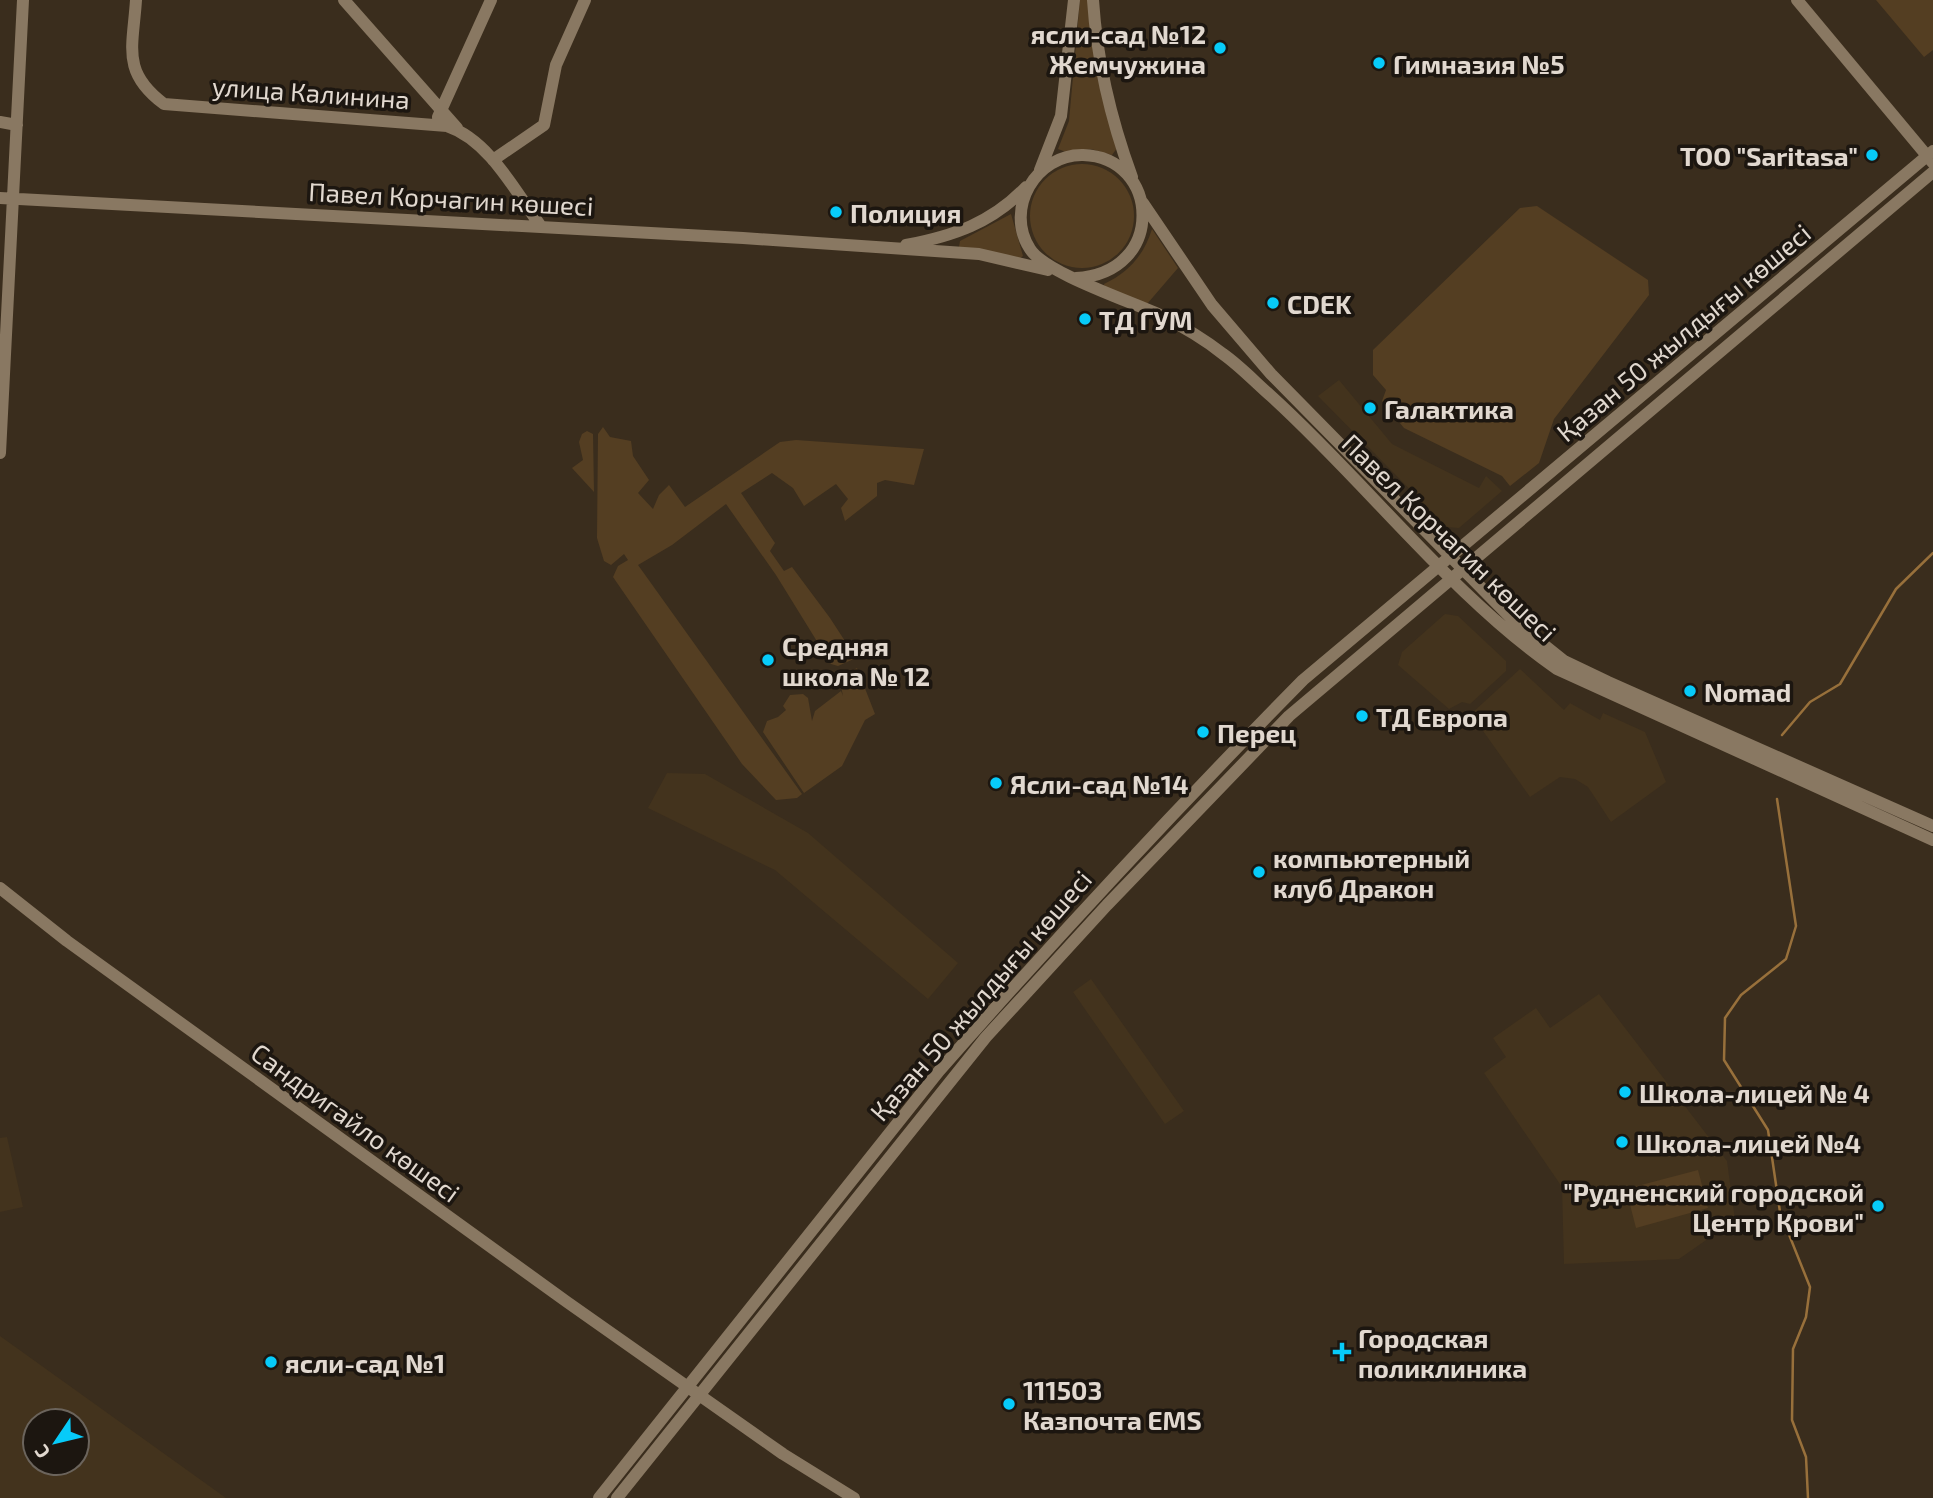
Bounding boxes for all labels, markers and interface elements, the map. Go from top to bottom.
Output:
place label: ясли-сад №12 Жемчужина [1031,18,1206,79]
marker: ясли-сад №12 Жемчужина [1212,40,1228,56]
place label: Гимназия №5 [1393,48,1564,79]
marker: Гимназия №5 [1371,55,1387,71]
street label: улица Калинина [211,70,411,115]
place label: ТОО "Saritasa" [1680,140,1858,171]
marker: ТОО "Saritasa" [1864,147,1880,163]
street label: Павел Корчагин көшесі [308,175,594,221]
place label: Полиция [850,197,961,228]
marker: Полиция [828,204,844,220]
street label: Қазан 50 жылдығы көшесі [1550,217,1816,447]
place label: CDEK [1287,288,1352,319]
marker: CDEK [1265,295,1281,311]
place label: ТД ГУМ [1099,304,1193,335]
marker: ТД ГУМ [1077,311,1093,327]
place label: Галактика [1384,393,1514,424]
marker: Галактика [1362,400,1378,416]
street label: Павел Корчагин көшесі [1337,427,1563,647]
place label: Средняя школа № 12 [782,630,930,691]
marker: Средняя школа № 12 [760,652,776,668]
place label: Nomad [1704,676,1791,707]
marker: Nomad [1682,683,1698,699]
place label: ТД Европа [1376,701,1508,732]
marker: ТД Европа [1354,708,1370,724]
place label: Перец [1217,717,1296,748]
marker: Перец [1195,724,1211,740]
place label: Ясли-сад №14 [1010,768,1189,799]
marker: Ясли-сад №14 [988,775,1004,791]
place label: компьютерный клуб Дракон [1273,842,1470,903]
street label: Қазан 50 жылдығы көшесі [863,863,1097,1127]
marker: компьютерный клуб Дракон [1251,864,1267,880]
street label: Сандригайло көшесі [246,1036,466,1208]
place label: Школа-лицей № 4 [1639,1077,1870,1108]
marker: Школа-лицей № 4 [1617,1084,1633,1100]
place label: Школа-лицей №4 [1636,1127,1861,1158]
marker: Школа-лицей №4 [1614,1134,1630,1150]
place label: "Рудненский городской Центр Крови" [1563,1176,1864,1237]
marker: "Рудненский городской Центр Крови" [1870,1198,1886,1214]
place label: Городская поликлиника [1358,1322,1527,1383]
marker: Городская поликлиника [1332,1342,1352,1362]
place label: ясли-сад №1 [285,1347,445,1378]
marker: ясли-сад №1 [263,1354,279,1370]
place label: 111503 Казпочта EMS [1023,1374,1202,1435]
marker: 111503 Казпочта EMS [1001,1396,1017,1412]
north arrow [21,1407,91,1477]
text: С [29,1441,54,1463]

